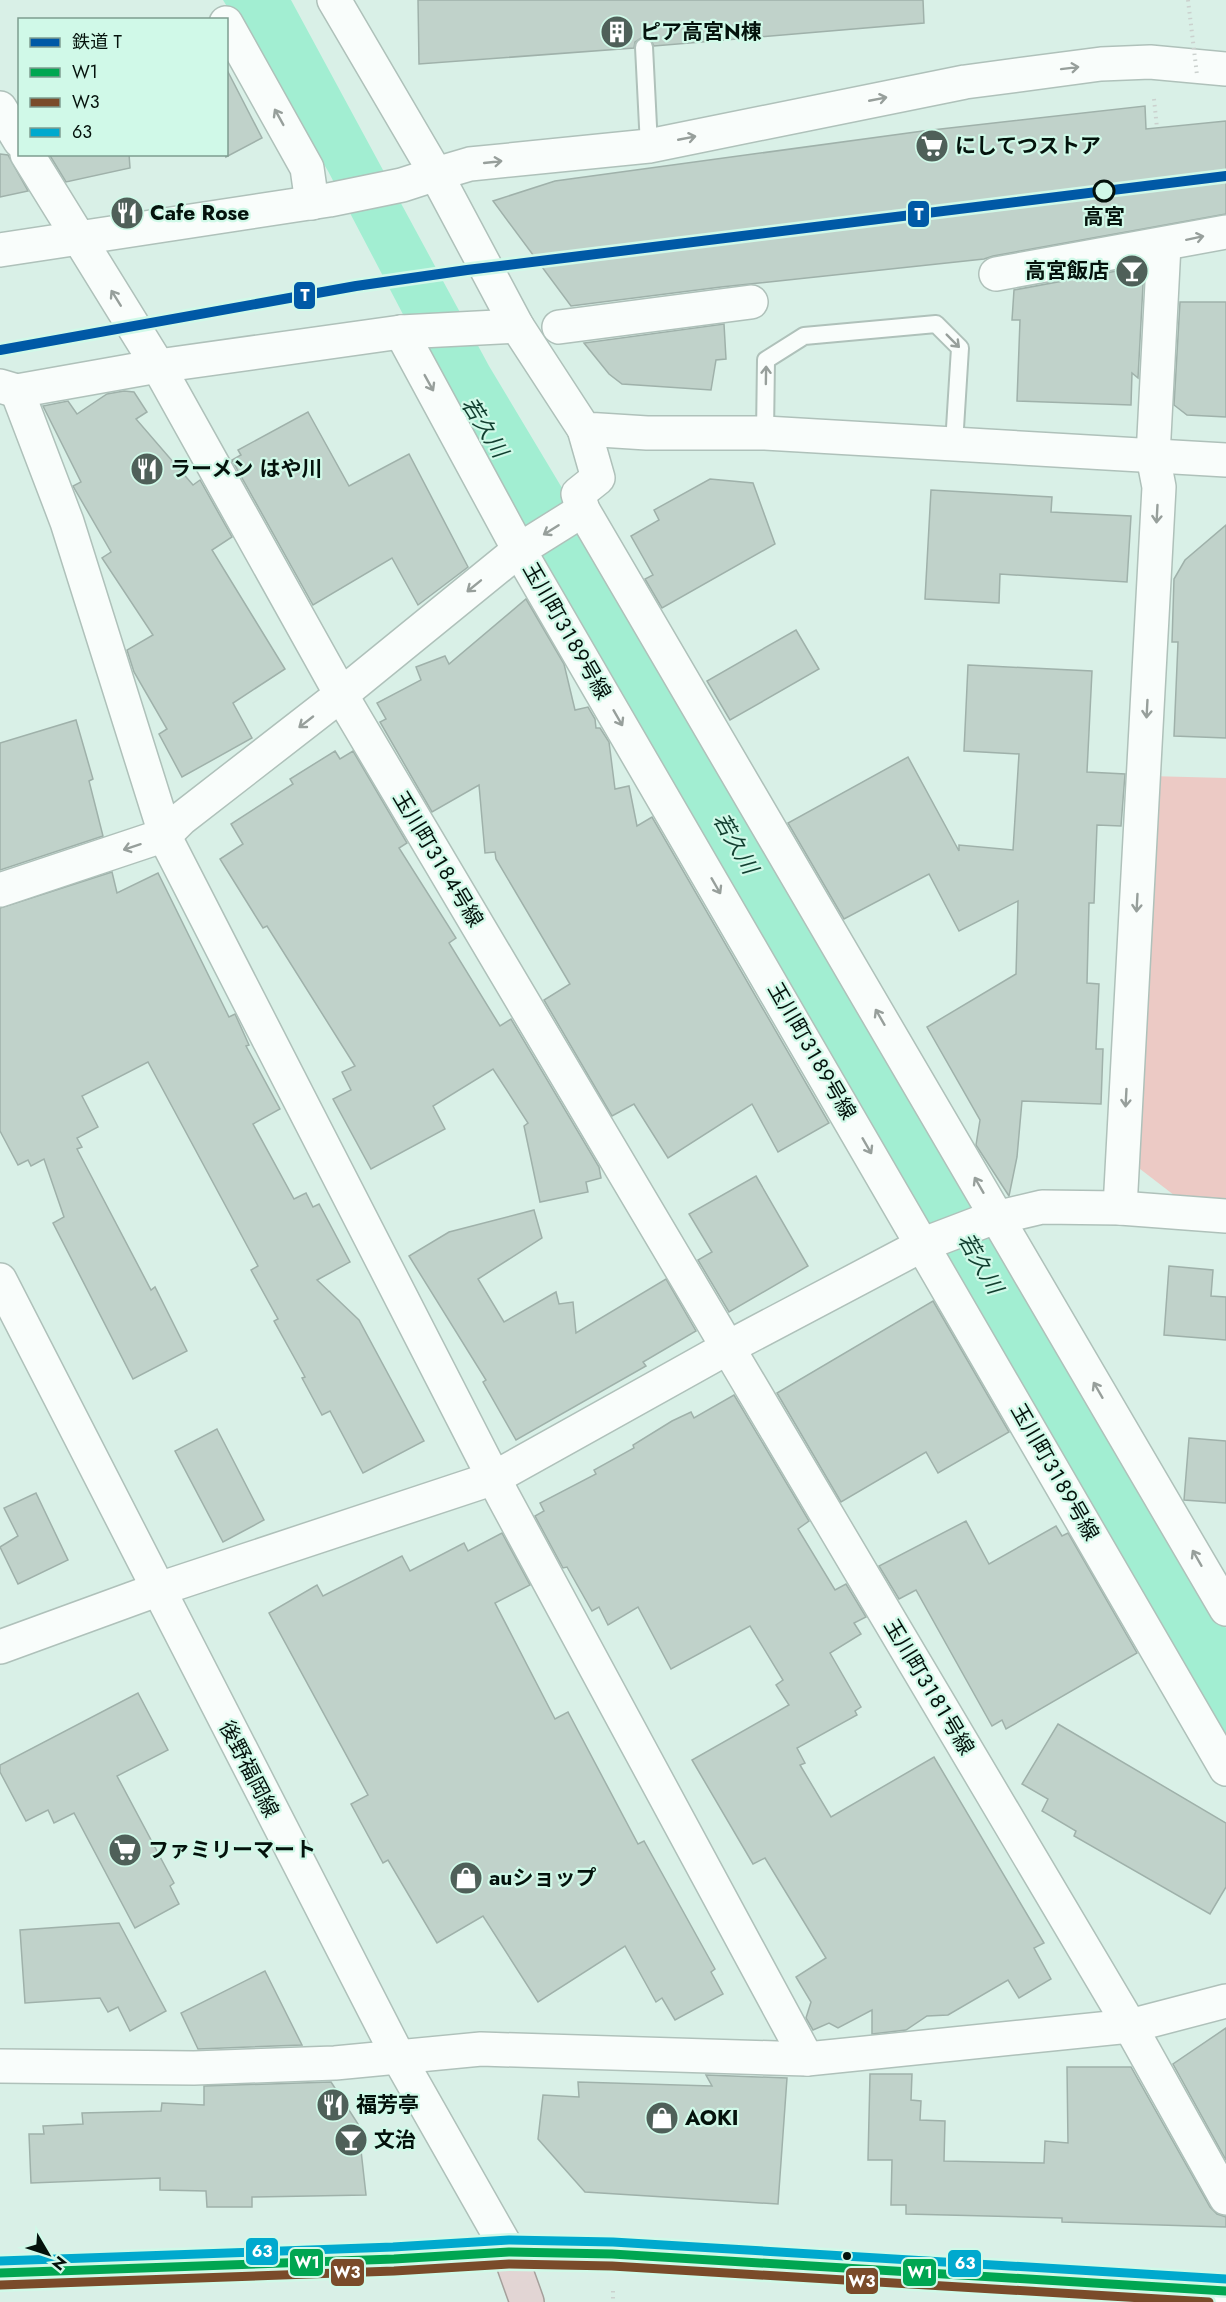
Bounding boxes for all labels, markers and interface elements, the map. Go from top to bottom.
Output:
building icon: ピア高宮N棟 [599,14,635,50]
place label: ピア高宮N棟 [640,17,762,47]
legend [18,18,228,156]
text: 鉄道 T [72,29,122,55]
text: W1 [72,59,98,85]
one-way arrow [1060,63,1080,74]
text: W3 [72,89,100,115]
one-way arrow [867,93,887,104]
one-way arrow [273,109,285,126]
text: 63 [72,119,92,145]
supermarket icon: にしてつストア [914,128,950,164]
place label: にしてつストア [955,131,1101,161]
one-way arrow [676,132,696,143]
one-way arrow [483,156,503,167]
marker: 高宮 [1093,180,1115,202]
restaurant icon: Cafe Rose [109,195,145,231]
place label: Cafe Rose [150,198,249,228]
line badge: T [907,200,930,228]
place label: 高宮 [1083,202,1125,232]
text: T [915,203,924,226]
one-way arrow [1185,232,1204,244]
bar icon: 高宮飯店 [1114,253,1150,289]
place label: 高宮飯店 [1025,256,1109,286]
line badge: T [293,281,316,310]
text: T [301,284,310,307]
one-way arrow [109,290,122,307]
one-way arrow [945,334,960,348]
one-way arrow [760,365,772,385]
one-way arrow [424,374,435,392]
water label: 若久川 [454,391,517,465]
restaurant icon: ラーメン はや川 [129,451,165,487]
place label: ラーメン はや川 [170,454,322,484]
one-way arrow [1152,503,1163,523]
one-way arrow [543,524,560,536]
street label: 玉川町３１８９号線 [516,557,618,705]
one-way arrow [466,580,482,593]
one-way arrow [1141,698,1152,718]
one-way arrow [612,709,624,726]
one-way arrow [298,715,314,728]
street label: 玉川町３１８４号線 [386,785,490,933]
water label: 若久川 [706,806,767,881]
one-way arrow [123,843,142,854]
one-way arrow [710,877,722,894]
one-way arrow [1131,893,1142,913]
street label: 玉川町３１８９号線 [761,977,863,1125]
one-way arrow [874,1009,886,1026]
one-way arrow [1121,1088,1132,1108]
one-way arrow [862,1136,873,1154]
one-way arrow [973,1177,985,1194]
water label: 若久川 [951,1226,1012,1301]
one-way arrow [1092,1382,1104,1399]
street label: 玉川町３１８９号線 [1004,1398,1106,1546]
one-way arrow [1190,1550,1202,1567]
street label: 玉川町３１８１号線 [877,1613,981,1761]
street label: 後野福岡線 [212,1715,286,1823]
supermarket icon: ファミリーマート [107,1832,143,1868]
place label: ファミリーマート [148,1835,316,1865]
shop icon: auショップ [448,1860,484,1896]
place label: auショップ [489,1863,596,1893]
restaurant icon: 福芳亭 [315,2087,351,2123]
place label: 福芳亭 [356,2090,419,2120]
shop icon: AOKI [644,2100,680,2136]
place label: AOKI [684,2103,738,2133]
bar icon: 文治 [333,2122,369,2158]
place label: 文治 [374,2125,416,2155]
north arrow [18,2224,78,2284]
line badge: 63 [245,2237,279,2266]
text: 63 [252,2240,272,2263]
line badge: W1 [289,2248,324,2277]
line badge: 63 [947,2249,982,2278]
unlabelled marker [841,2250,853,2262]
text: N [46,2251,72,2275]
text: W1 [294,2251,320,2274]
text: 63 [955,2252,975,2275]
line badge: W3 [330,2258,365,2287]
line badge: W1 [902,2258,937,2287]
text: W3 [334,2261,361,2284]
text: W1 [907,2261,933,2284]
line badge: W3 [845,2267,879,2295]
text: W3 [849,2270,876,2293]

